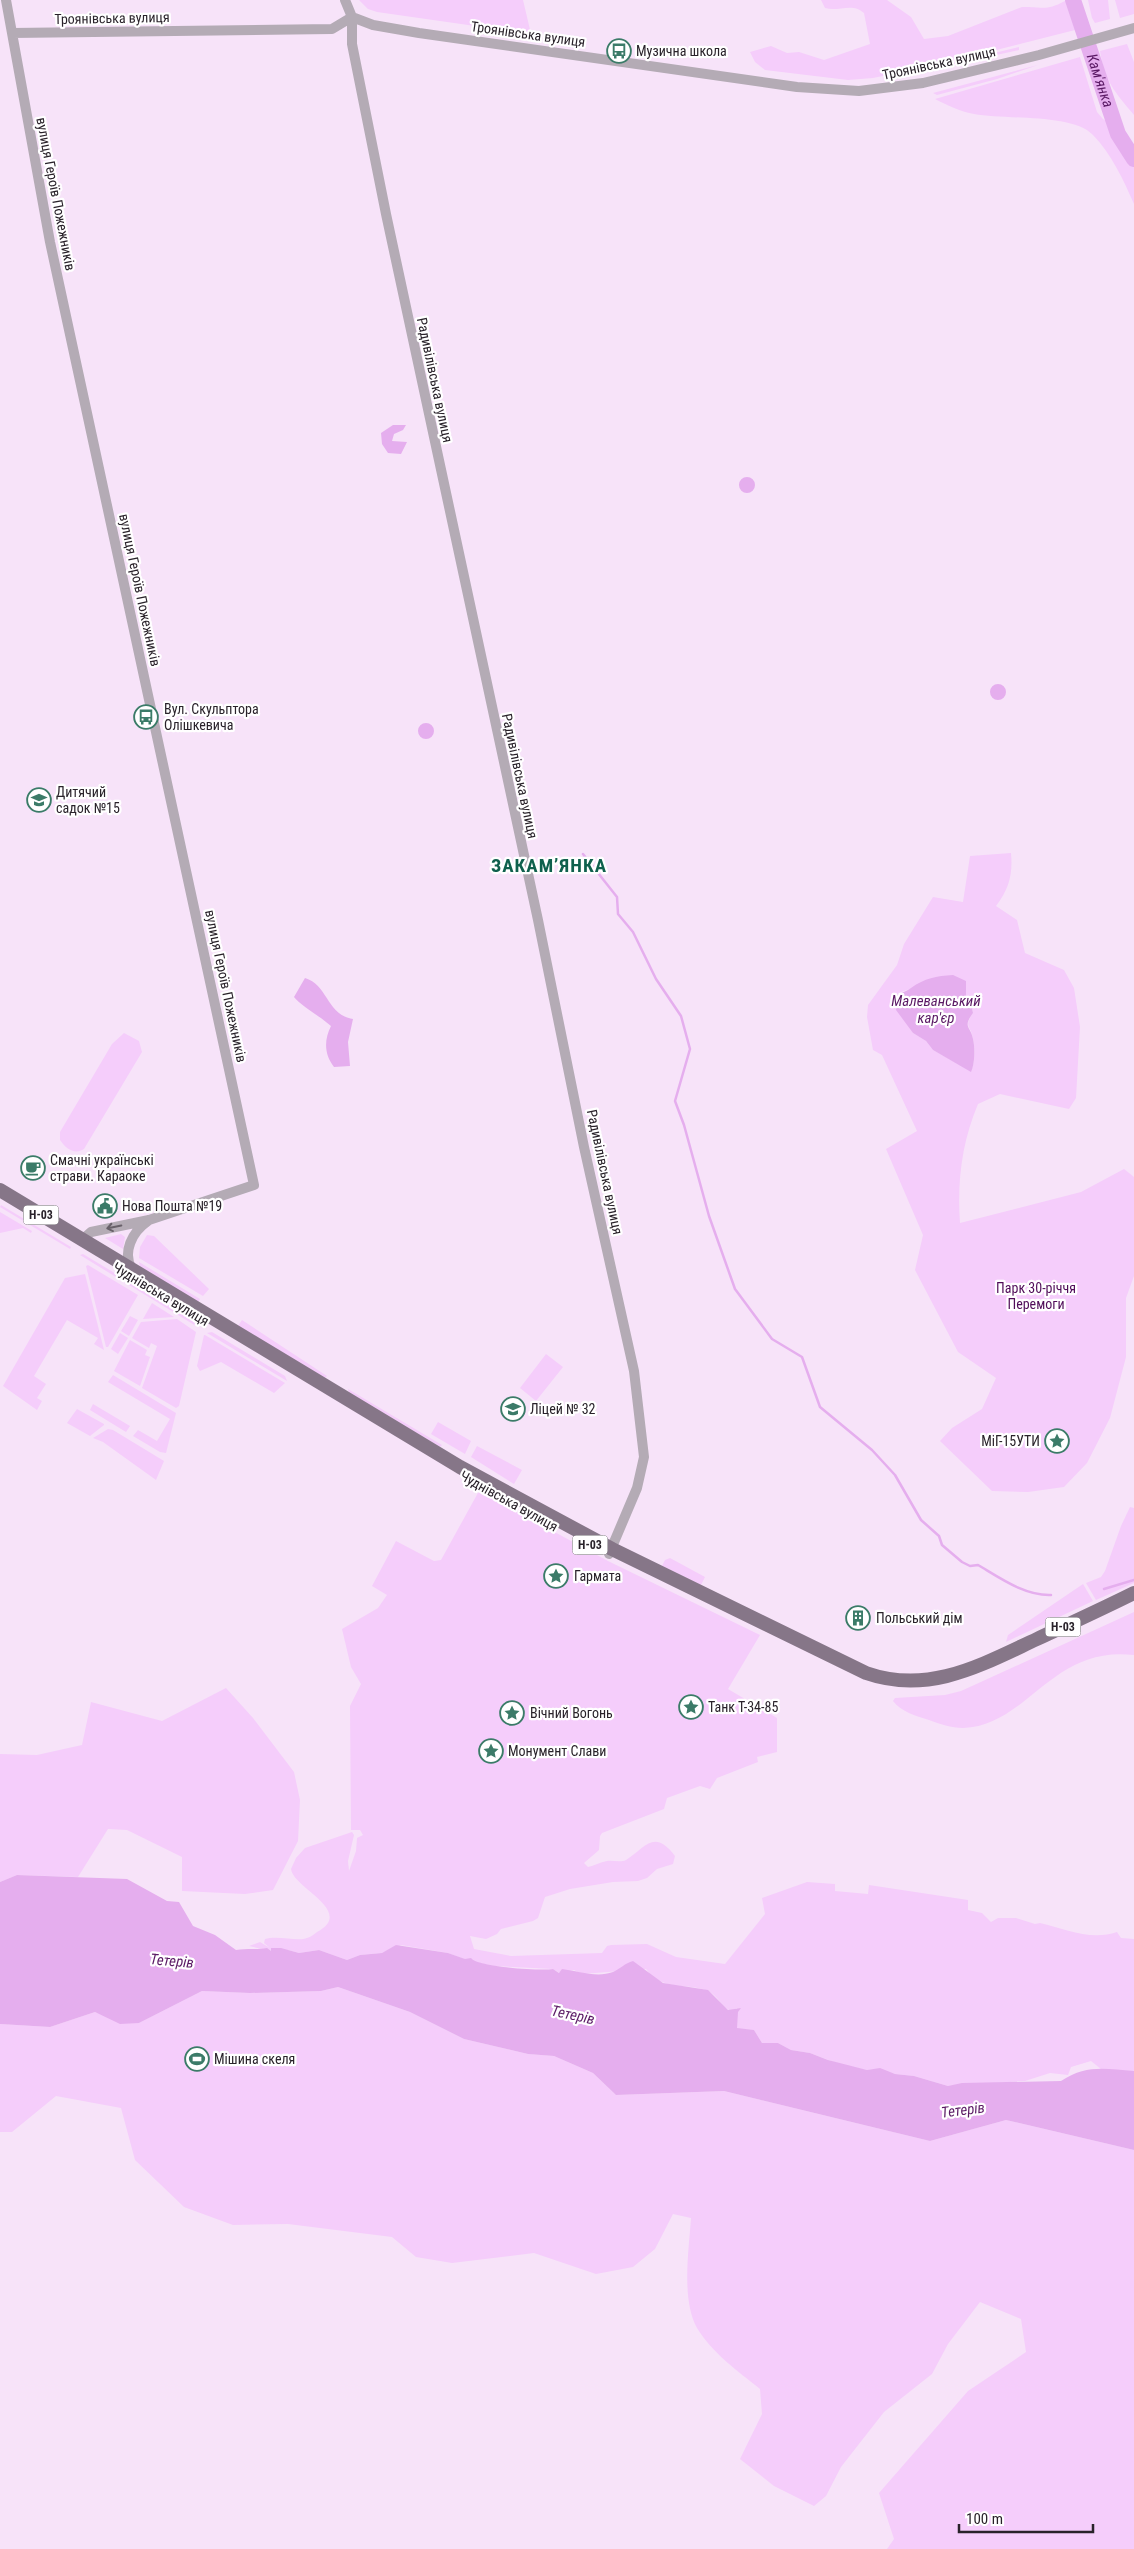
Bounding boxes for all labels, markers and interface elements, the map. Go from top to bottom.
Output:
street label: Троянівська вулиця [54,9,170,27]
street label: Троянівська вулиця [470,18,586,50]
bus stop icon: Музична школа [606,38,632,64]
place label: Музична школа [636,43,727,59]
street label: Троянівська вулиця [881,43,997,83]
water label: Кам'янка [1083,51,1117,110]
street label: вулиця Героїв Пожежників [33,116,79,272]
street label: Радивілівська вулиця [414,316,456,444]
street label: вулиця Героїв Пожежників [116,512,164,668]
place label: Вул. Скульптора Олішкевича [164,701,259,733]
bus stop icon: Вул. Скульптора Олішкевича [133,704,159,730]
street label: Радивілівська вулиця [499,712,541,840]
place label: Дитячий садок №15 [56,784,120,816]
school or university icon: Дитячий садок №15 [26,787,52,813]
district label: ЗАКАМ’ЯНКА [491,854,607,877]
street label: вулиця Героїв Пожежників [202,908,250,1064]
water label: Малеванський кар'єр [891,992,981,1027]
street label: Радивілівська вулиця [584,1108,626,1236]
place label: Смачні українські страви. Караоке [50,1152,154,1184]
cafe icon: Смачні українські страви. Караоке [20,1155,46,1181]
public building icon: Нова Пошта №19 [92,1193,118,1219]
place label: Нова Пошта №19 [122,1198,222,1214]
road number: Н-03 [23,1206,58,1224]
one-way arrow [107,1223,123,1233]
street label: Чуднівська вулиця [110,1259,212,1329]
park label: Парк 30-річчя Перемоги [996,1280,1076,1312]
school or university icon: Ліцей № 32 [500,1396,526,1422]
place label: Ліцей № 32 [530,1401,596,1417]
place icon: МіГ-15УТИ [1044,1428,1070,1454]
place label: МіГ-15УТИ [981,1433,1040,1449]
street label: Чуднівська вулиця [457,1467,561,1535]
road number: Н-03 [572,1536,608,1554]
place icon: Гармата [543,1563,569,1589]
place label: Гармата [574,1568,621,1584]
building icon: Польський дім [845,1605,871,1631]
place label: Польський дім [876,1610,963,1626]
road number: Н-03 [1046,1618,1080,1636]
place icon: Танк Т-34-85 [678,1694,704,1720]
place label: Танк Т-34-85 [708,1699,778,1715]
place icon: Вічний Вогонь [499,1700,525,1726]
place label: Вічний Вогонь [530,1705,613,1721]
place icon: Монумент Слави [478,1738,504,1764]
place label: Монумент Слави [508,1743,606,1759]
water label: Тетерів [149,1950,195,1972]
water label: Тетерів [550,2002,596,2028]
sports icon: Мішина скеля [184,2046,210,2072]
place label: Мішина скеля [214,2051,295,2067]
water label: Тетерів [940,2098,986,2122]
scale bar [959,2502,1093,2534]
text: 100 m [966,2510,1003,2528]

